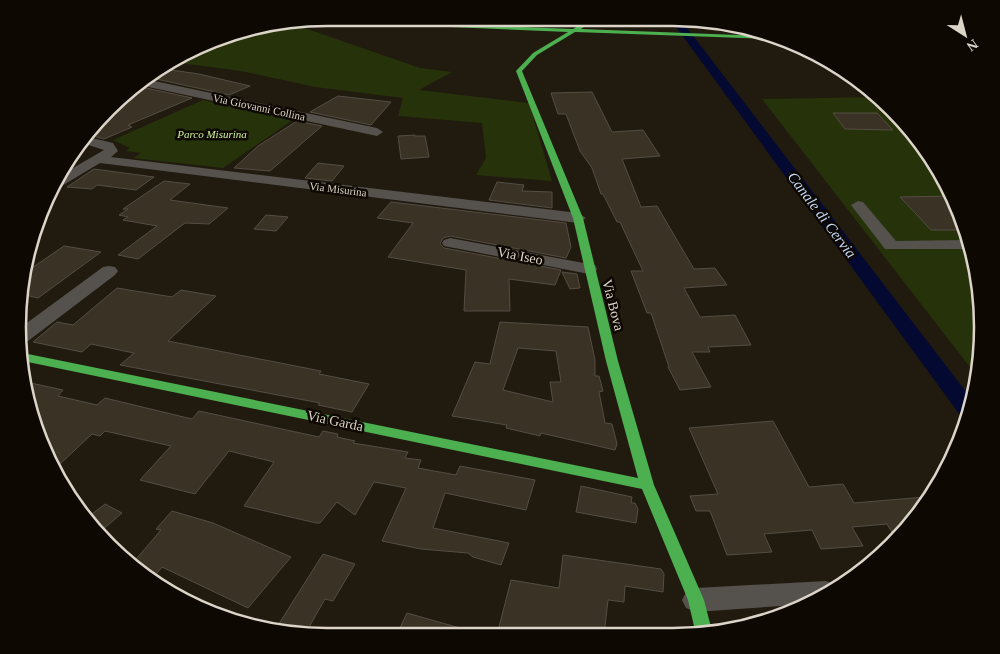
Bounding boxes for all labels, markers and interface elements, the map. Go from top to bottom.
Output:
north arrow [940,10,990,60]
text: N [964,36,981,54]
street label: Via Giovanni Collina [212,91,306,123]
park label: Parco Misurina [176,128,247,140]
water label: Canale di Cervia [785,169,859,261]
street label: Via Misurina [309,180,367,198]
street label: Via Iseo [496,244,544,268]
street label: Via Bova [599,278,627,333]
street label: Via Garda [306,408,365,434]

